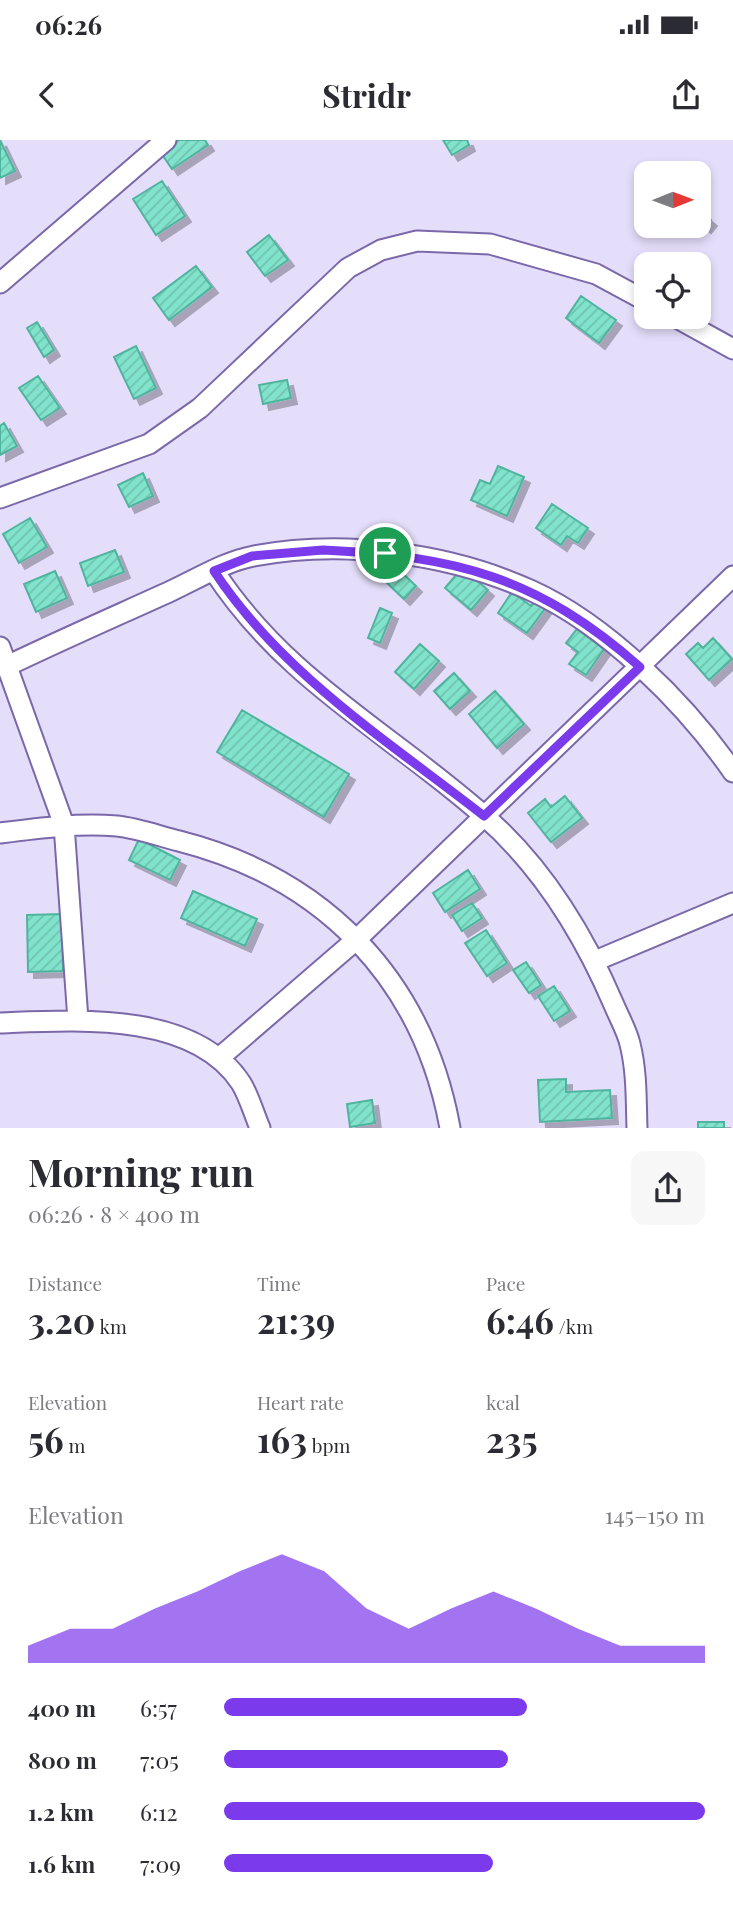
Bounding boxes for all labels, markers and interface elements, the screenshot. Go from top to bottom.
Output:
text: 06:26 [35,7,102,42]
text: Stridr [322,73,411,116]
icon: back [28,76,66,114]
icon: share [667,76,705,114]
north arrow [634,161,710,238]
map controls [634,161,711,329]
button: locate [634,252,711,329]
pin [355,523,415,583]
icon: arrive [366,534,404,572]
text: Morning run [28,1146,254,1197]
button: share [631,1151,705,1225]
text: 06:26 · 8 × 400 m [28,1198,200,1229]
text: Distance [28,1270,102,1296]
text: Time [257,1270,301,1296]
text: Pace [486,1270,525,1296]
text: 3.20 [28,1296,95,1343]
text: 21:39 [257,1296,335,1343]
text: 6:46 [486,1296,554,1343]
text: km [95,1313,127,1339]
text: /km [554,1313,593,1339]
text: Elevation [28,1389,107,1415]
text: Heart rate [257,1389,344,1415]
text: kcal [486,1389,520,1415]
text: 56 [28,1415,64,1462]
text: 163 [257,1415,307,1462]
text: 235 [486,1415,537,1462]
text: m [64,1432,85,1458]
text: bpm [307,1432,350,1458]
text: Elevation [28,1499,124,1530]
text: 145–150 m [605,1499,705,1530]
text: 400 m [28,1692,96,1723]
text: 6:57 [140,1692,177,1723]
text: 800 m [28,1744,97,1775]
text: 7:05 [140,1744,179,1775]
text: 1.2 km [28,1796,94,1827]
text: 6:12 [140,1796,178,1827]
text: 1.6 km [28,1848,95,1879]
text: 7:09 [140,1848,181,1879]

